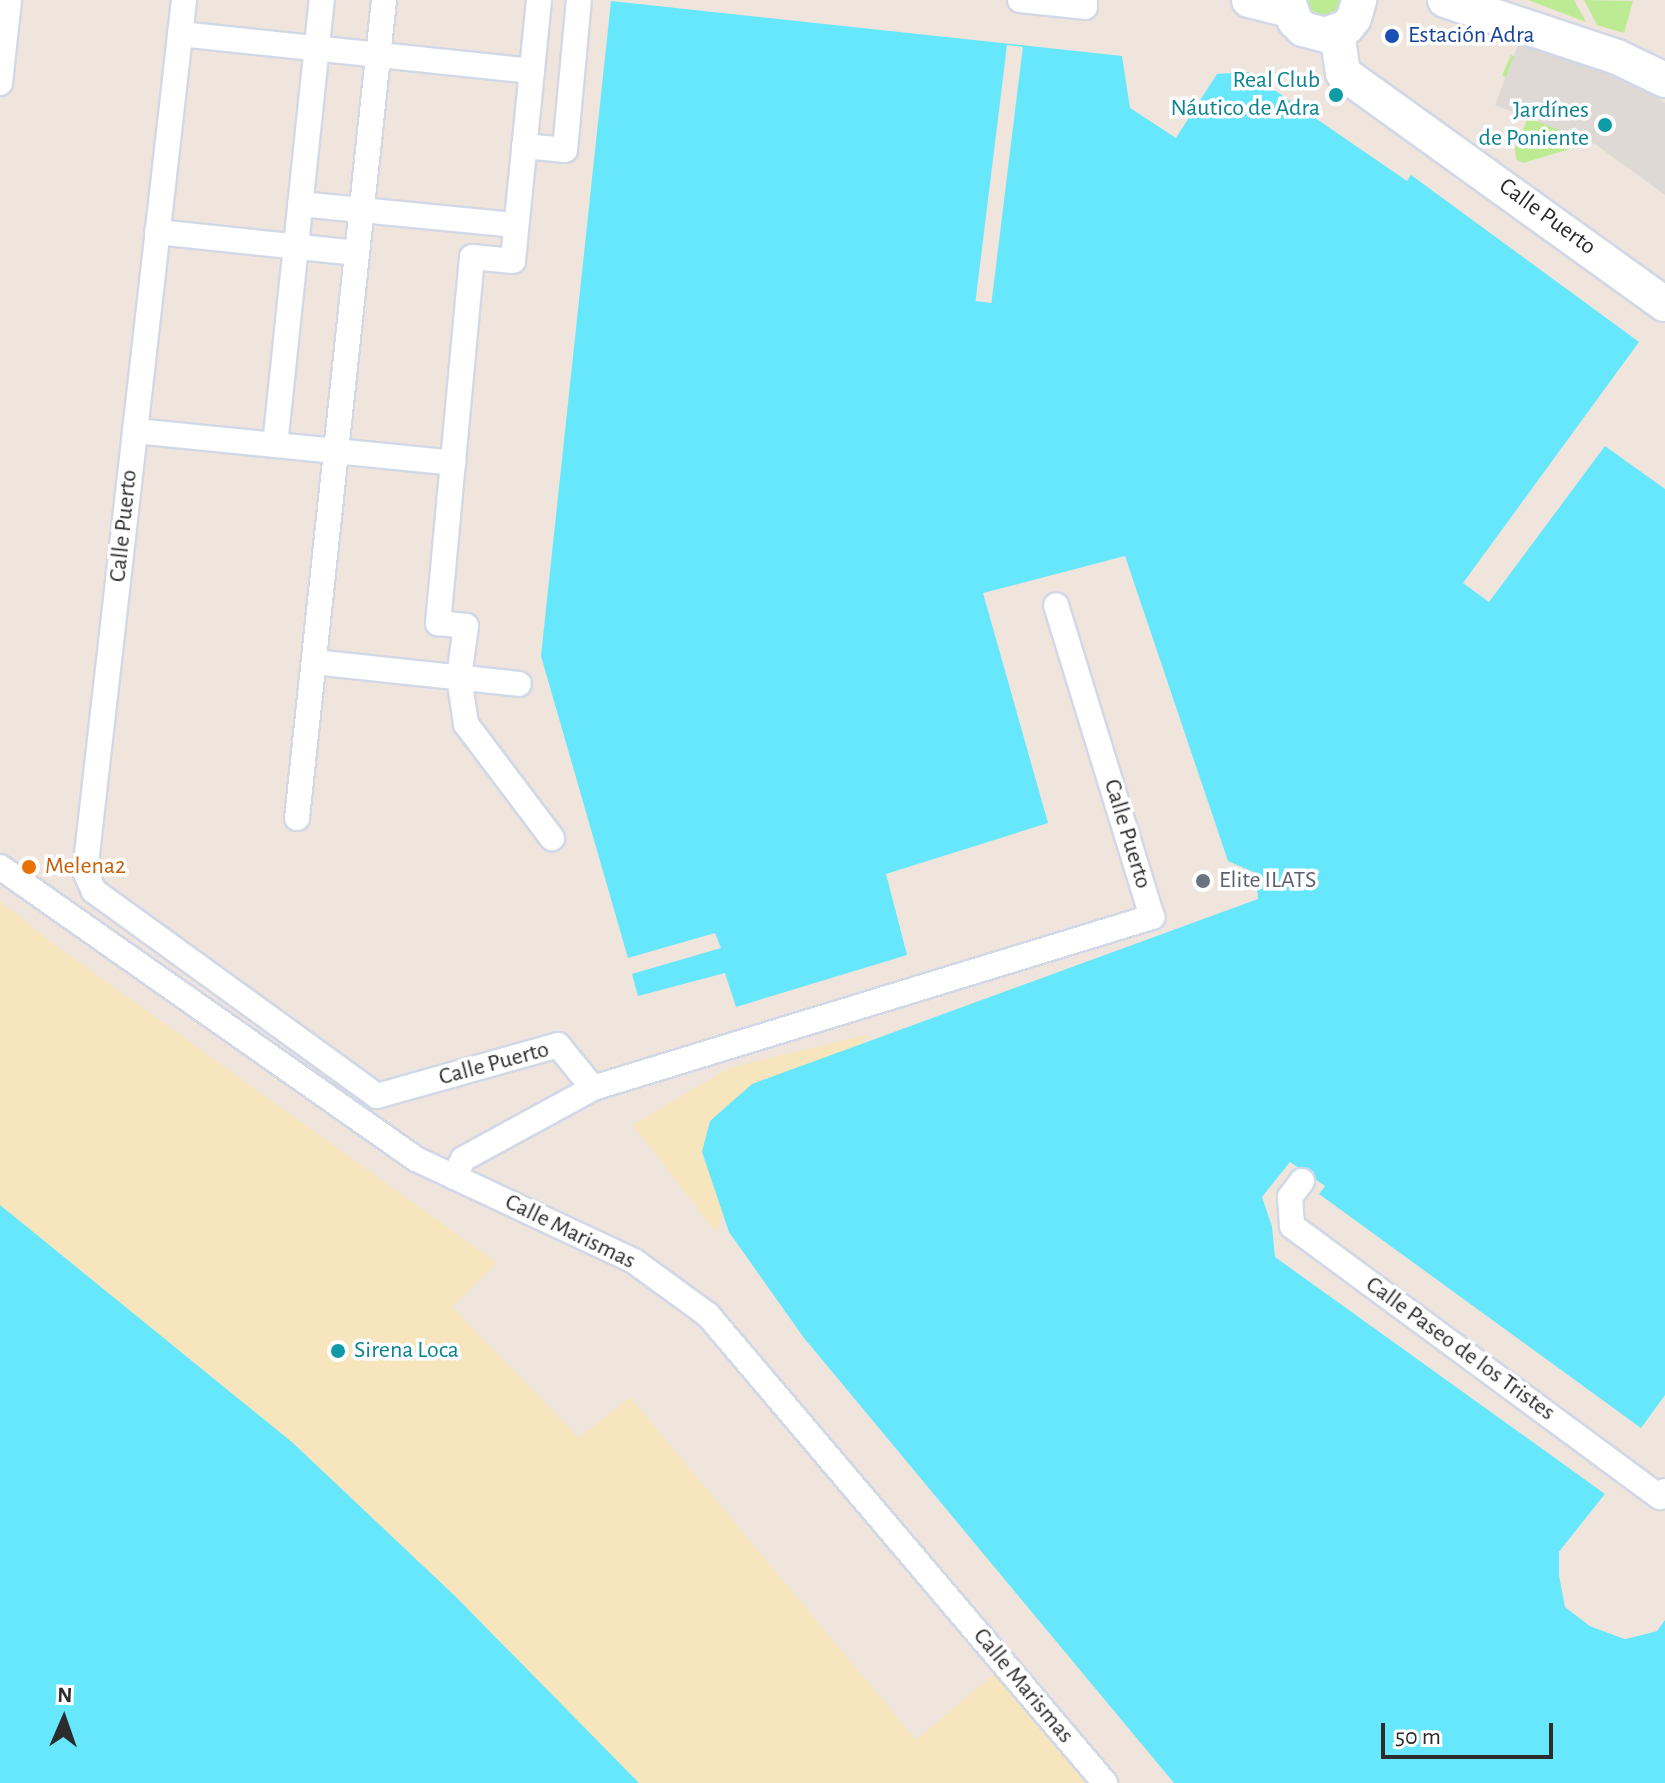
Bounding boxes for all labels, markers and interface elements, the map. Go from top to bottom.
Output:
place label: Estación Adra [1408,22,1535,50]
marker: Estación Adra [1383,27,1401,45]
place label: Real Club Náutico de Adra [1170,67,1320,123]
marker: Real Club Náutico de Adra [1327,86,1345,104]
place label: Jardínes de Poniente [1479,97,1589,153]
marker: Jardínes de Poniente [1596,116,1614,134]
street label: Calle Puerto [1493,172,1601,262]
street label: Calle Puerto [104,468,144,584]
street label: Calle Puerto [1097,776,1157,892]
place label: Melena2 [45,853,126,881]
marker: Melena2 [20,858,38,876]
place label: Elite ILATS [1219,867,1316,895]
marker: Elite ILATS [1194,872,1212,890]
street label: Calle Puerto [436,1036,552,1092]
street label: Calle Marismas [500,1188,640,1276]
street label: Calle Paseo de los Tristes [1360,1271,1560,1427]
place label: Sirena Loca [354,1337,459,1365]
marker: Sirena Loca [329,1342,347,1360]
street label: Calle Marismas [966,1623,1080,1749]
north arrow [24,1679,104,1759]
text: N [57,1684,73,1706]
scale bar [1385,1707,1557,1757]
text: 50 m [1395,1725,1441,1749]

